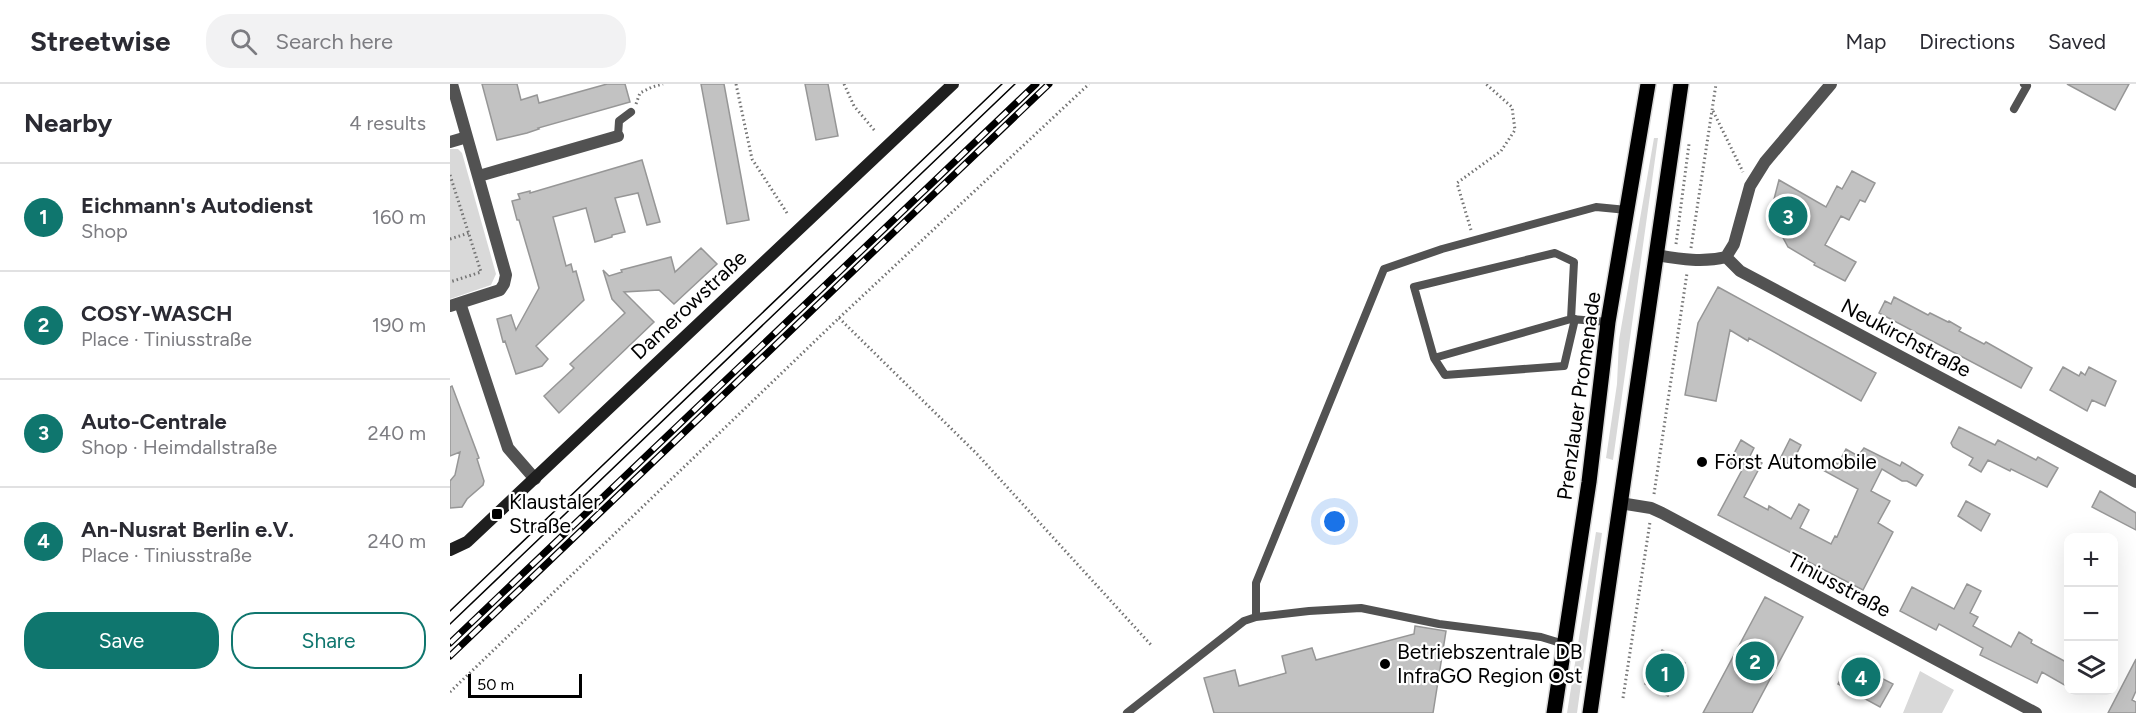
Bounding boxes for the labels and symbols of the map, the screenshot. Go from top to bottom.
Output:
pin: 3 [1768,194,1808,238]
street label: Damerowstraße [626,245,752,365]
street label: Prenzlauer Promenade [1551,290,1606,502]
street label: Neukirchstraße [1837,293,1975,382]
place label: Först Automobile [1714,449,1877,474]
marker: Först Automobile [1695,455,1709,469]
place label: Klaustaler Straße [509,489,600,538]
marker: Klaustaler Straße [490,507,504,521]
your location [1320,507,1349,536]
street label: Tiniusstraße [1783,547,1895,622]
pin: 2 [1736,638,1774,684]
place label: Betriebszentrale DB InfraGO Region Ost [1397,639,1583,688]
pin: 1 [1646,650,1684,696]
pin: 4 [1842,654,1880,700]
marker: Betriebszentrale DB InfraGO Region Ost [1378,657,1392,671]
scale bar [468,671,582,698]

